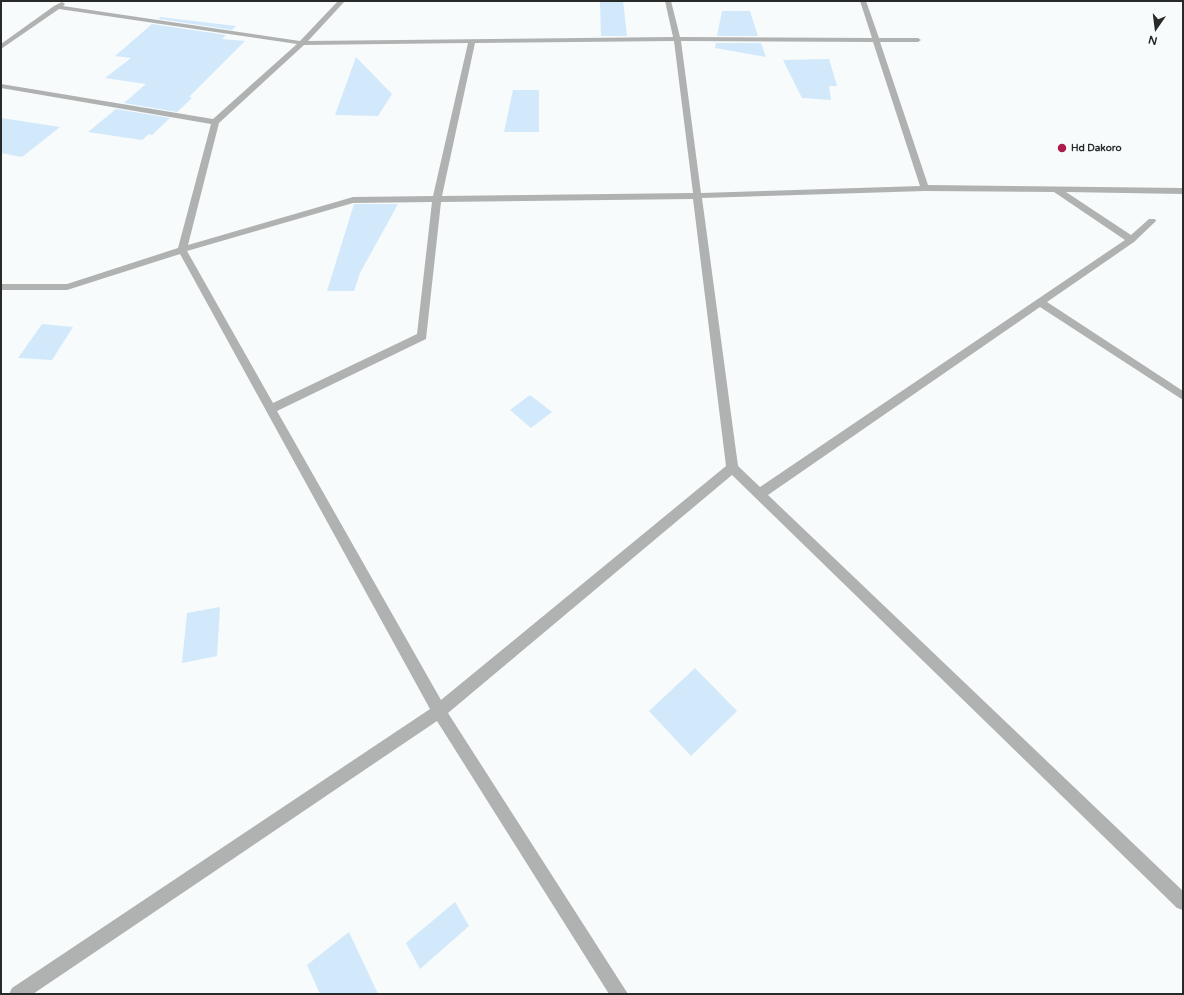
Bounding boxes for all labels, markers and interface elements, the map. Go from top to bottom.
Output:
north arrow [1136,8,1176,48]
text: N [1147,33,1159,48]
marker: Hd Dakoro [1056,142,1068,154]
place label: Hd Dakoro [1071,142,1122,154]

